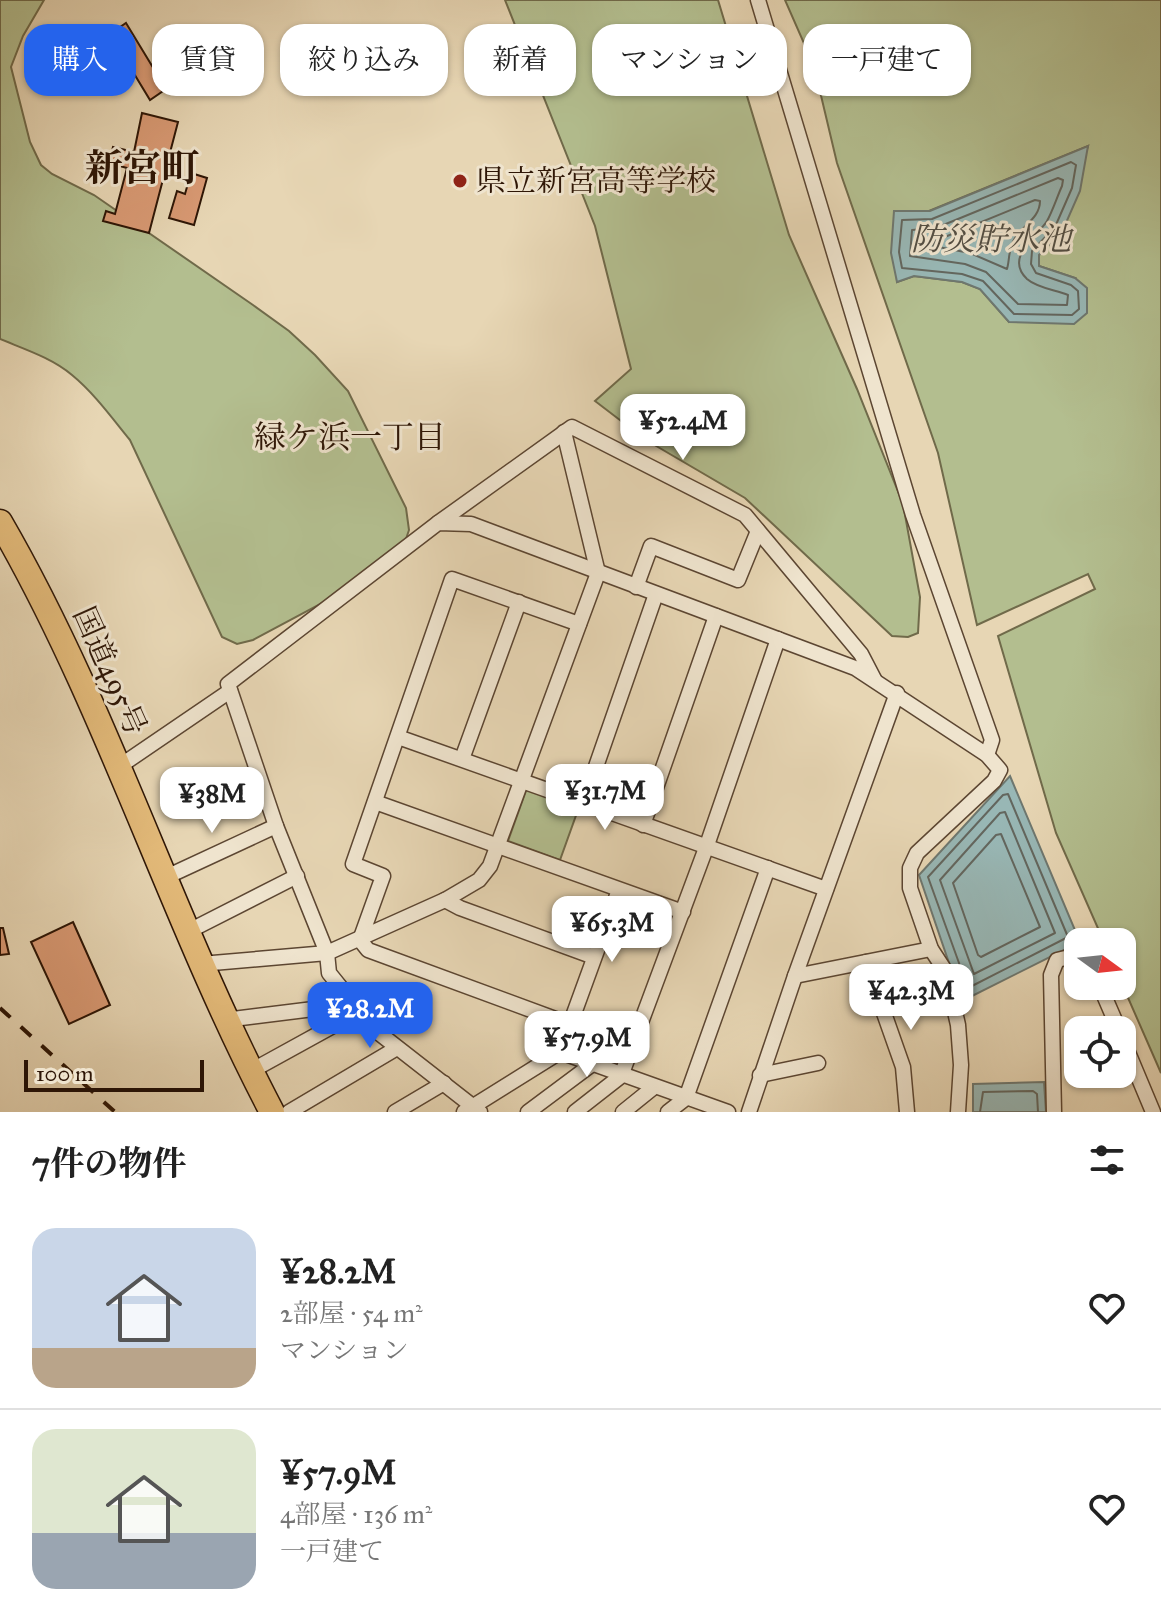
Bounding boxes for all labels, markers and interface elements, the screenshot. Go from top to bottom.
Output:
chip: 購入 [24,24,136,96]
chip: 賃貸 [152,24,264,96]
chip: 絞り込み [280,24,448,96]
chip: 新着 [464,24,576,96]
chip: マンション [592,24,787,96]
chip: 一戸建て [803,24,971,96]
district label: 新宮町 [85,145,199,191]
place label: 県立新宮高等学校 [476,163,716,199]
marker: 県立新宮高等学校 [451,172,469,190]
water label: 防災貯水池 [911,220,1074,259]
pin: ¥52.4M [618,394,748,462]
text: ¥52.4M [638,404,728,436]
district label: 緑ケ浜一丁目 [254,418,446,457]
street label: 国道495号 [65,601,154,741]
pin: ¥31.7M [540,764,670,832]
pin: ¥38M [165,767,259,835]
text: ¥31.7M [564,774,646,806]
text: ¥38M [178,777,246,809]
pin: ¥65.3M [547,896,677,964]
text: ¥65.3M [570,906,654,938]
north arrow [1064,928,1136,1000]
map controls [1064,928,1136,1088]
pin: ¥42.3M [846,964,976,1032]
text: ¥42.3M [867,974,955,1006]
pin: ¥28.2M [305,982,435,1050]
text: ¥28.2M [326,992,414,1024]
pin: ¥57.9M [522,1011,652,1079]
button: locate [1064,1016,1136,1088]
text: ¥57.9M [543,1021,631,1053]
scale bar [24,1056,204,1092]
text: 100 m [36,1060,93,1087]
icon: filters [1085,1138,1129,1182]
text: 7件の物件 [32,1143,186,1184]
text: ¥28.2M [280,1251,396,1292]
icon: home [96,1260,192,1356]
icon: heart [1085,1286,1129,1330]
text: 2部屋 · 54 m² [280,1297,423,1329]
text: マンション [280,1334,409,1366]
text: ¥57.9M [280,1452,396,1493]
icon: home [96,1461,192,1557]
icon: heart [1085,1487,1129,1531]
text: 4部屋 · 136 m² [280,1498,432,1530]
text: 一戸建て [280,1535,384,1567]

